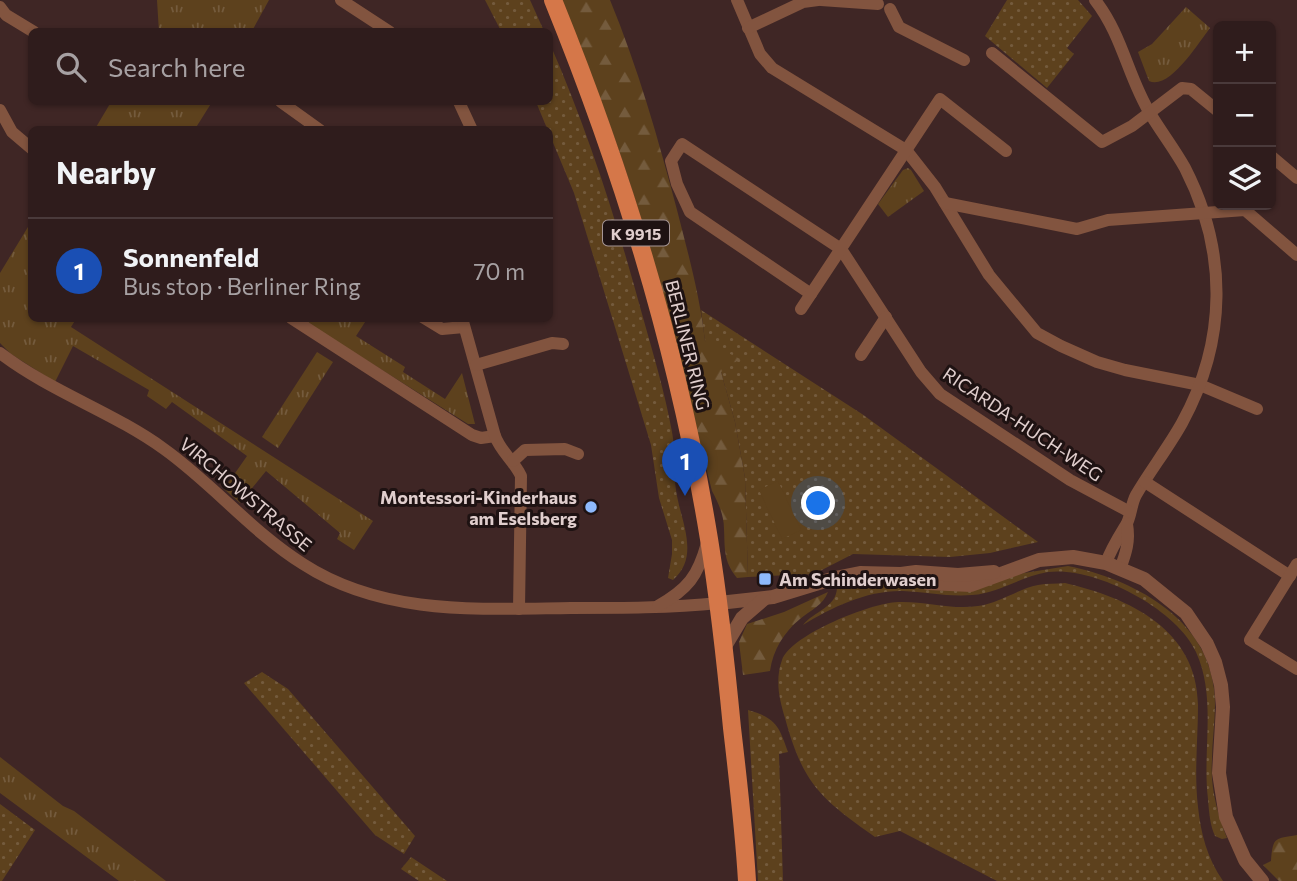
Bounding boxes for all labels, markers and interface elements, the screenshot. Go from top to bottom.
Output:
map controls [1213,21,1276,210]
button: + [1213,21,1276,84]
search box [28,28,553,105]
icon: search [52,48,90,86]
text: Search here [108,51,246,82]
button: − [1213,84,1276,147]
button: layers [1213,147,1276,210]
text: Nearby [56,153,156,190]
road number: K 9915 [603,220,669,246]
text: Sonnenfeld [123,241,259,272]
text: 1 [74,257,84,285]
text: 70 m [473,257,525,285]
text: Bus stop · Berliner Ring [123,272,361,300]
street label: BERLINER RING [661,278,715,412]
street label: RICARDA-HUCH-WEG [939,362,1107,486]
street label: VIRCHOWSTRASSE [176,432,316,556]
pin: 1 [662,438,708,496]
place label: Montessori-Kinderhaus am Eselsberg [380,486,577,529]
your location [801,486,835,520]
marker: Montessori-Kinderhaus am Eselsberg [583,499,599,515]
place label: Am Schinderwasen [779,568,936,590]
marker: Am Schinderwasen [757,571,773,587]

